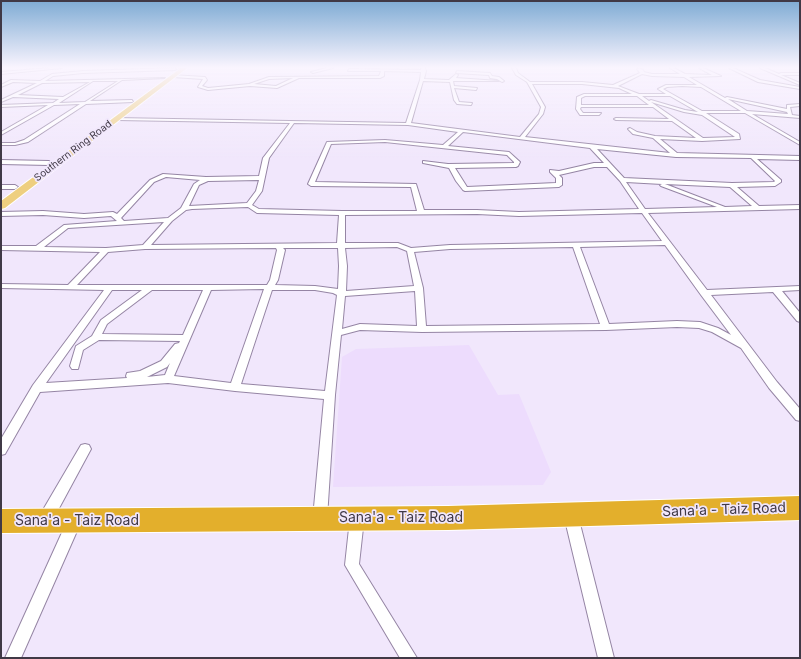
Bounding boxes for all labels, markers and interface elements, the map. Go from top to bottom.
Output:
street label: Southern Ring Road [32,118,114,184]
street label: Sana'a - Taiz Road [662,499,786,521]
street label: Sana'a - Taiz Road [339,510,463,526]
street label: Sana'a - Taiz Road [15,513,139,529]

